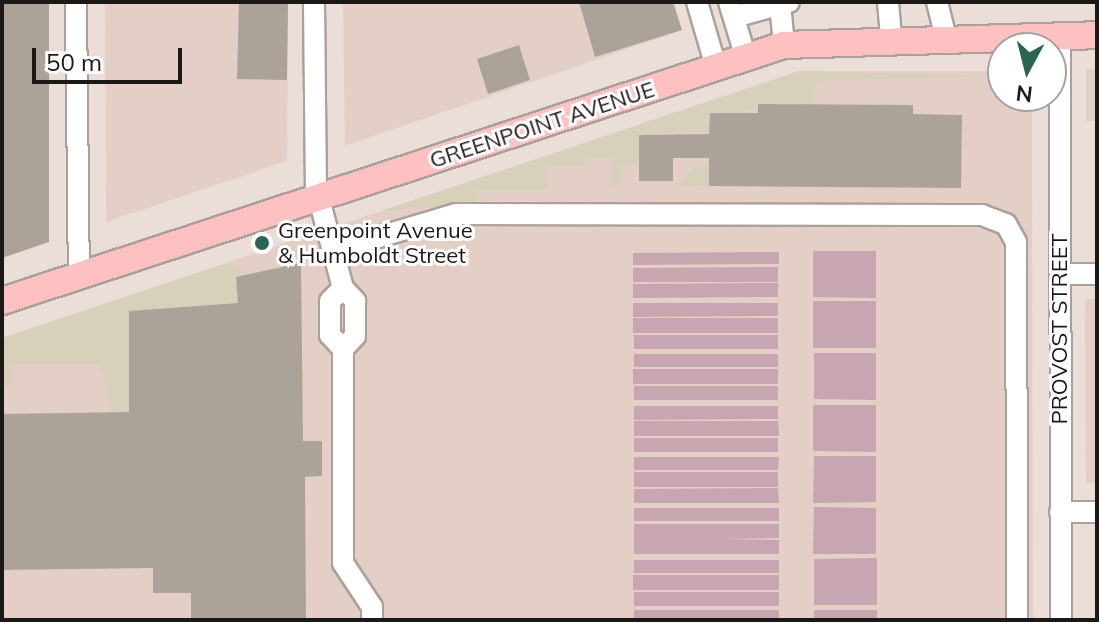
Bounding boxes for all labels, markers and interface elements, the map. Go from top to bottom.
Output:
scale bar [36,32,186,82]
north arrow [987,32,1067,112]
text: 50 m [46,47,102,77]
street label: GREENPOINT AVENUE [426,76,658,174]
text: N [1014,79,1034,109]
place label: Greenpoint Avenue & Humboldt Street [278,217,473,268]
street label: PROVOST STREET [1047,233,1073,425]
marker: Greenpoint Avenue & Humboldt Street [253,234,271,252]

